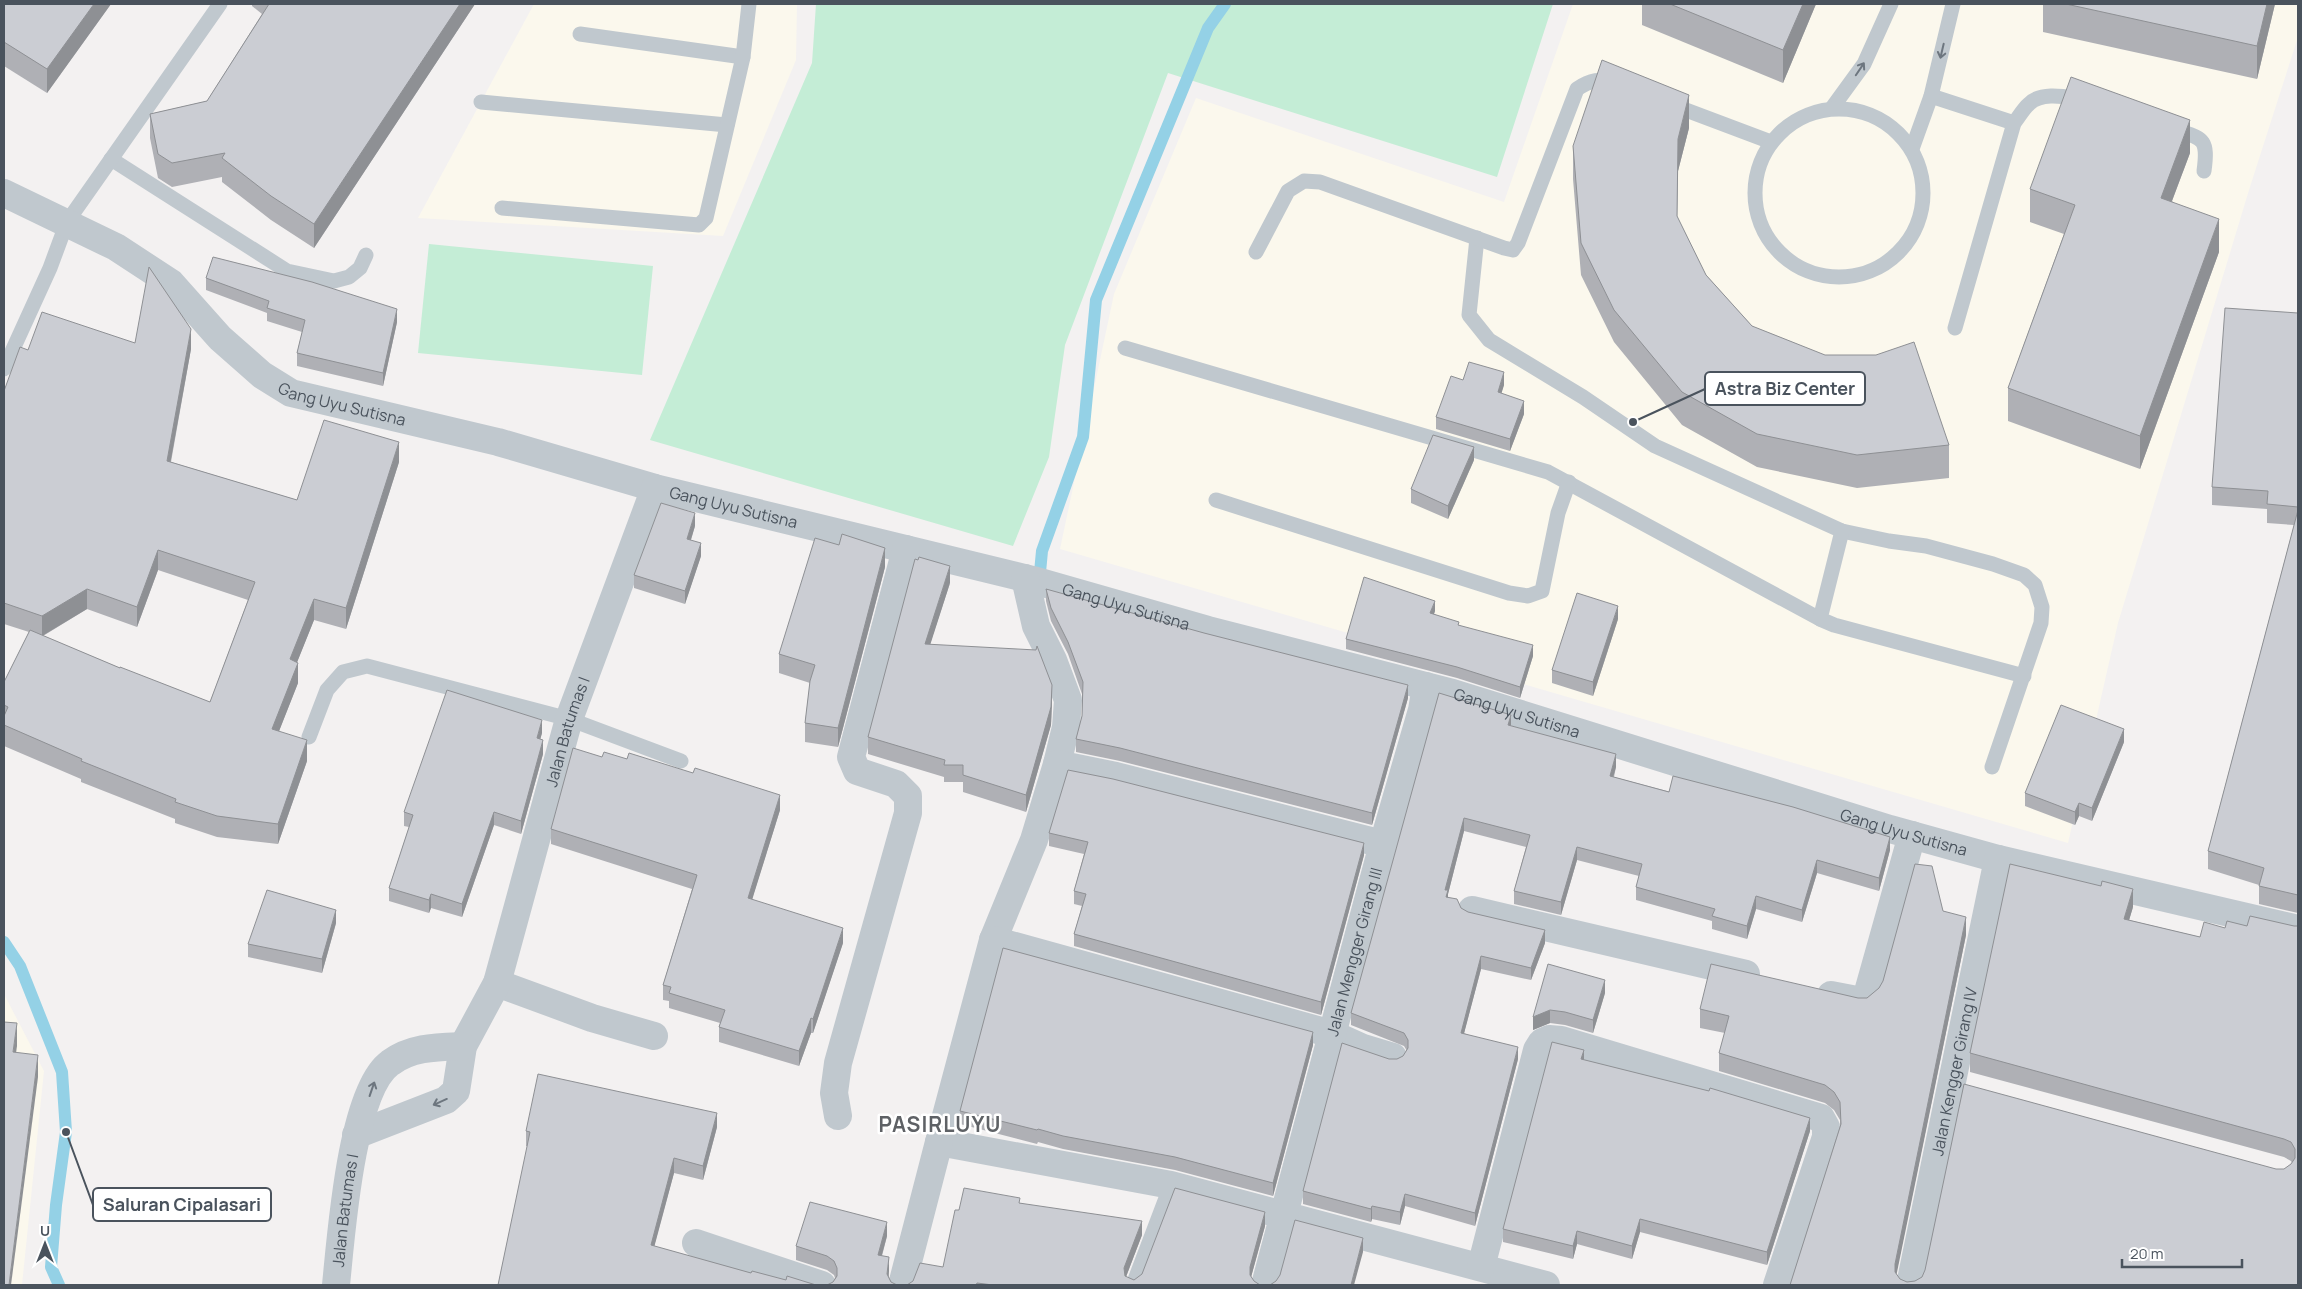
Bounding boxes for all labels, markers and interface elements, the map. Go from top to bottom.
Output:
one-way arrow [1937,43,1946,59]
one-way arrow [1855,62,1865,76]
callout: Astra Biz Center [1705,372,1865,405]
text: Astra Biz Center [1715,376,1855,400]
street label: Gang Uyu Sutisna [274,377,408,431]
street label: Gang Uyu Sutisna [667,481,800,533]
street label: Gang Uyu Sutisna [1060,578,1192,635]
street label: Jalan Batumas I [540,674,595,789]
street label: Gang Uyu Sutisna [1451,683,1583,743]
street label: Gang Uyu Sutisna [1838,803,1970,861]
street label: Jalan Mengger Girang III [1321,865,1387,1039]
street label: Jalan Kengger Girang IV [1926,985,1982,1158]
one-way arrow [368,1082,377,1097]
one-way arrow [433,1098,448,1108]
district label: PASIRLUYU [879,1110,1001,1138]
street label: Jalan Batumas I [327,1152,363,1268]
callout: Saluran Cipalasari [93,1188,271,1221]
text: Saluran Cipalasari [103,1192,261,1216]
north arrow [20,1219,70,1269]
text: U [40,1221,50,1240]
scale bar [2122,1236,2242,1268]
text: 20 m [2130,1243,2163,1264]

